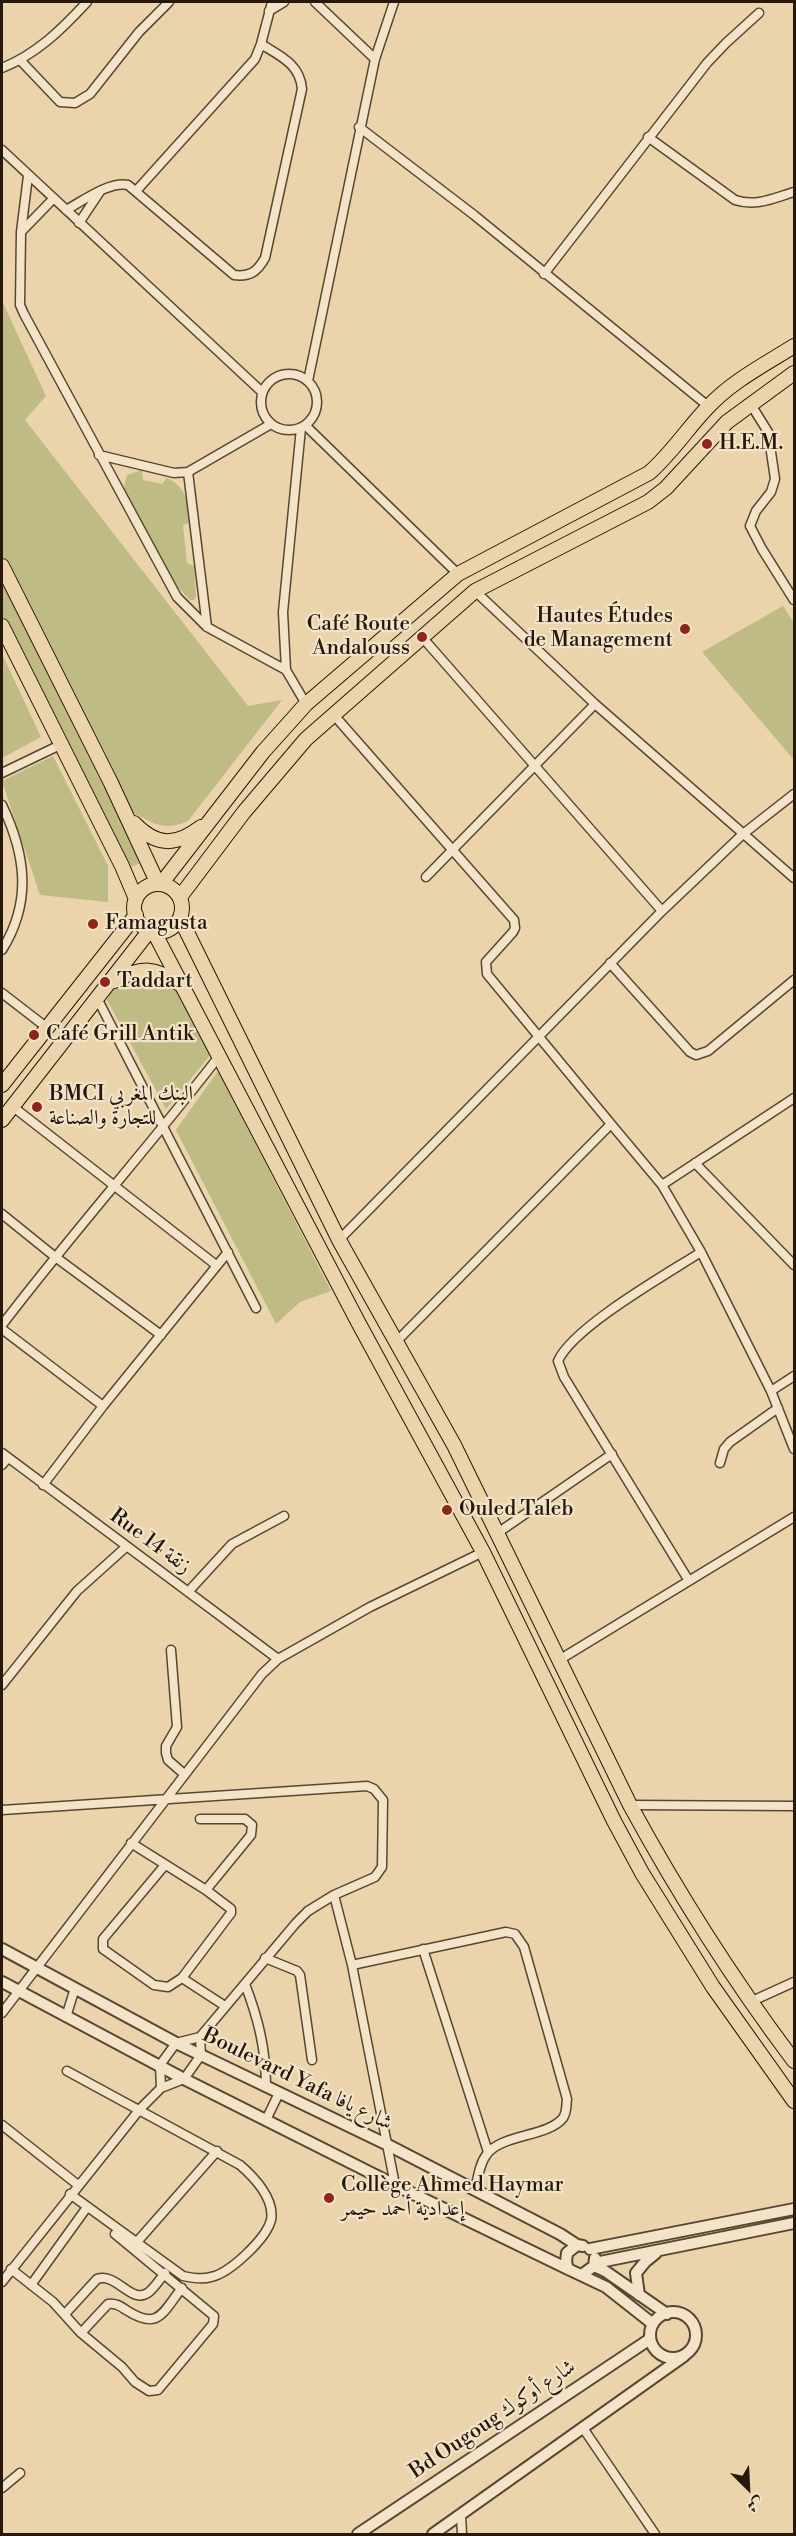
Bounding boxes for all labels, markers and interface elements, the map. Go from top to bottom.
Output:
place label: H.E.M. [719,431,783,457]
marker: H.E.M. [700,437,714,451]
place label: Hautes Études de Management [524,604,673,654]
place label: Café Route Andalouss [307,612,410,662]
marker: Hautes Études de Management [678,622,692,636]
marker: Café Route Andalouss [415,630,429,644]
place label: Famagusta [105,911,208,937]
marker: Famagusta [86,917,100,931]
place label: Taddart [117,969,193,995]
marker: Taddart [98,975,112,989]
place label: Café Grill Antik [46,1022,194,1048]
marker: Café Grill Antik [27,1028,41,1042]
place label: BMCI البنك المغربي للتجارة والصناعة [49,1082,193,1132]
marker: BMCI البنك المغربي للتجارة والصناعة [30,1100,44,1114]
place label: Ouled Taleb [459,1497,573,1523]
marker: Ouled Taleb [440,1503,454,1517]
street label: Rue 14 زنقة [104,1504,196,1580]
street label: Boulevard Yafa شارع يافا [198,2023,396,2137]
place label: Collège Ahmed Haymar إعدادية أحمد حيمر [341,2173,564,2223]
marker: Collège Ahmed Haymar إعدادية أحمد حيمر [322,2191,336,2205]
street label: Bd Ougoug شارع أوكوك [405,2355,581,2485]
north arrow [718,2458,778,2518]
text: ش [744,2492,767,2517]

